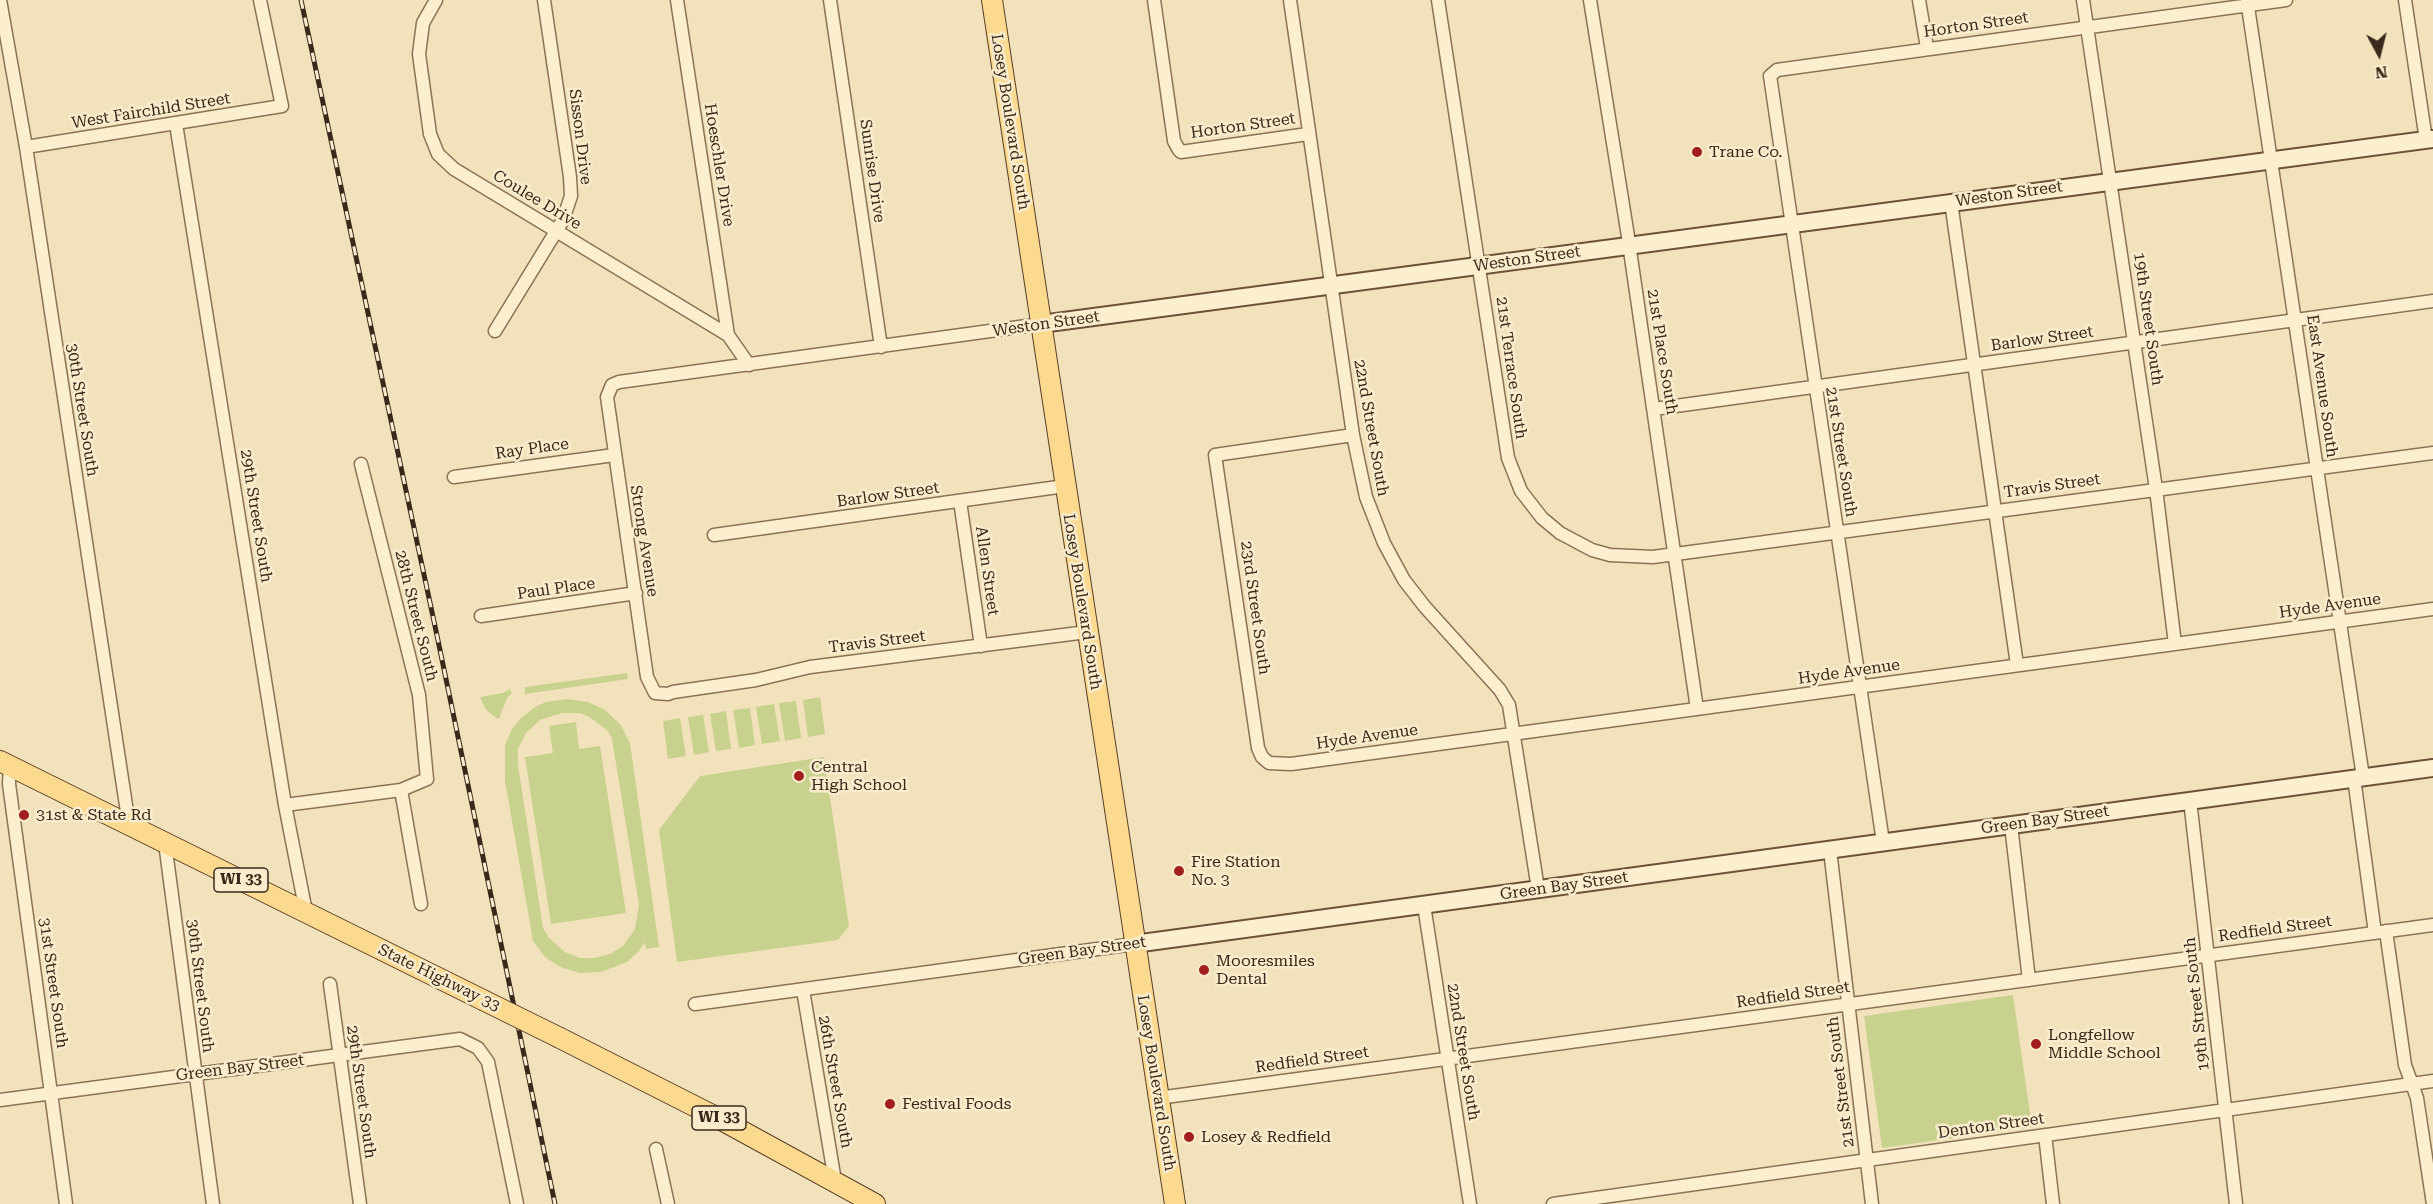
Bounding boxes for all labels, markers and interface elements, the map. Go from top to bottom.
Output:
street label: Horton Street [1922,8,2030,42]
north arrow [2349,24,2409,84]
street label: Losey Boulevard South [987,32,1033,212]
text: N [2374,62,2389,83]
street label: Sisson Drive [565,88,595,186]
street label: West Fairchild Street [70,89,232,133]
street label: Hoeschler Drive [700,102,738,228]
street label: Horton Street [1189,109,1297,143]
street label: Sunrise Drive [855,118,889,224]
place label: Trane Co. [1709,142,1782,162]
marker: Trane Co. [1690,145,1704,159]
street label: Coulee Drive [489,166,585,234]
street label: Weston Street [1954,177,2064,211]
street label: Weston Street [1472,242,1582,276]
street label: 19th Street South [2129,251,2167,387]
street label: 21st Place South [1643,288,1681,416]
street label: 21st Terrace South [1492,296,1530,440]
street label: Weston Street [991,307,1101,341]
street label: East Avenue South [2302,313,2342,459]
street label: Barlow Street [1989,322,2095,356]
street label: 30th Street South [62,342,102,478]
street label: 22nd Street South [1349,358,1393,498]
street label: 21st Street South [1821,385,1861,519]
street label: Ray Place [494,434,570,464]
street label: 29th Street South [236,448,276,584]
street label: Travis Street [2003,470,2101,502]
street label: Barlow Street [835,478,941,512]
street label: Strong Avenue [626,484,662,598]
street label: Losey Boulevard South [1059,512,1105,692]
street label: Allen Street [971,525,1003,617]
street label: 23rd Street South [1236,540,1274,676]
street label: 28th Street South [390,548,442,684]
street label: Paul Place [516,574,596,604]
street label: Hyde Avenue [2278,589,2382,623]
street label: Travis Street [828,627,926,657]
street label: Hyde Avenue [1797,655,1901,689]
street label: Hyde Avenue [1315,720,1419,754]
place label: Central High School [811,757,907,795]
marker: Central High School [792,769,806,783]
street label: Green Bay Street [1980,801,2110,839]
place label: 31st & State Rd [36,805,152,825]
marker: 31st & State Rd [17,808,31,822]
place label: Fire Station No. 3 [1191,852,1280,890]
marker: Fire Station No. 3 [1172,864,1186,878]
street label: Green Bay Street [1499,867,1629,905]
road number: WI 33 [214,868,268,892]
street label: Redfield Street [2217,912,2333,946]
street label: 31st Street South [34,916,72,1050]
street label: 30th Street South [182,918,218,1054]
street label: Green Bay Street [1017,932,1147,970]
street label: 19th Street South [2180,936,2214,1072]
street label: State Highway 33 [375,940,503,1016]
place label: Mooresmiles Dental [1216,951,1315,989]
marker: Mooresmiles Dental [1197,963,1211,977]
street label: Redfield Street [1735,978,1851,1012]
street label: 22nd Street South [1443,982,1483,1122]
street label: Losey Boulevard South [1133,993,1179,1173]
street label: 26th Street South [814,1014,856,1150]
street label: 21st Street South [1823,1015,1859,1149]
street label: 29th Street South [342,1024,380,1160]
place label: Longfellow Middle School [2048,1025,2161,1063]
marker: Longfellow Middle School [2029,1037,2043,1051]
street label: Redfield Street [1254,1043,1370,1077]
street label: Green Bay Street [175,1051,305,1085]
place label: Festival Foods [902,1094,1011,1114]
marker: Festival Foods [883,1097,897,1111]
road number: WI 33 [692,1106,746,1130]
street label: Denton Street [1936,1109,2046,1143]
place label: Losey & Redfield [1201,1127,1331,1147]
marker: Losey & Redfield [1182,1130,1196,1144]

